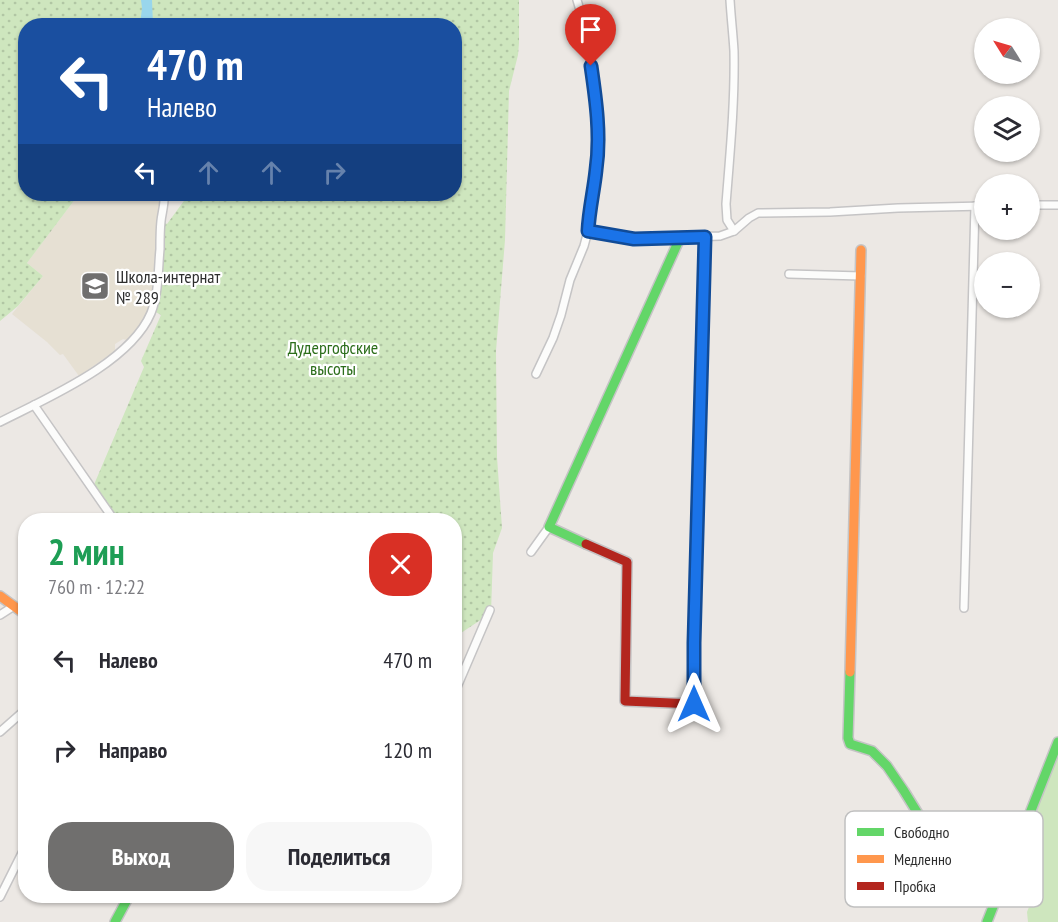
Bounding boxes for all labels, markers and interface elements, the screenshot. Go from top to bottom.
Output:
pin [565,4,616,66]
icon: arrive [574,13,607,46]
north arrow [974,18,1040,84]
map controls [974,18,1040,318]
text: 470 m [147,37,244,92]
icon: left [48,42,126,120]
text: Налево [147,90,217,124]
button: layers [974,96,1040,162]
icon: left [129,156,162,189]
icon: ahead [192,156,225,189]
icon: ahead [255,156,288,189]
icon: right [318,156,351,189]
button: + [974,174,1040,240]
button: − [974,252,1040,318]
place label: Школа-интернат № 289 [116,265,220,309]
school or university icon: Школа-интернат № 289 [79,270,111,302]
park label: Дудергофские высоты [288,336,378,380]
text: 2 мин [48,528,125,575]
button: close [369,533,432,596]
text: 760 m · 12:22 [48,574,145,600]
icon: left [48,644,81,677]
text: Налево [99,646,158,674]
text: 470 m [383,646,432,674]
position arrow [662,672,726,736]
icon: right [48,734,81,767]
text: Направо [99,736,167,764]
text: 120 m [383,736,432,764]
legend [845,811,1043,907]
button: Выход [48,822,234,891]
button: Поделиться [246,822,432,891]
text: Свободно [894,822,949,842]
text: Медленно [894,849,952,869]
text: Пробка [894,876,936,896]

